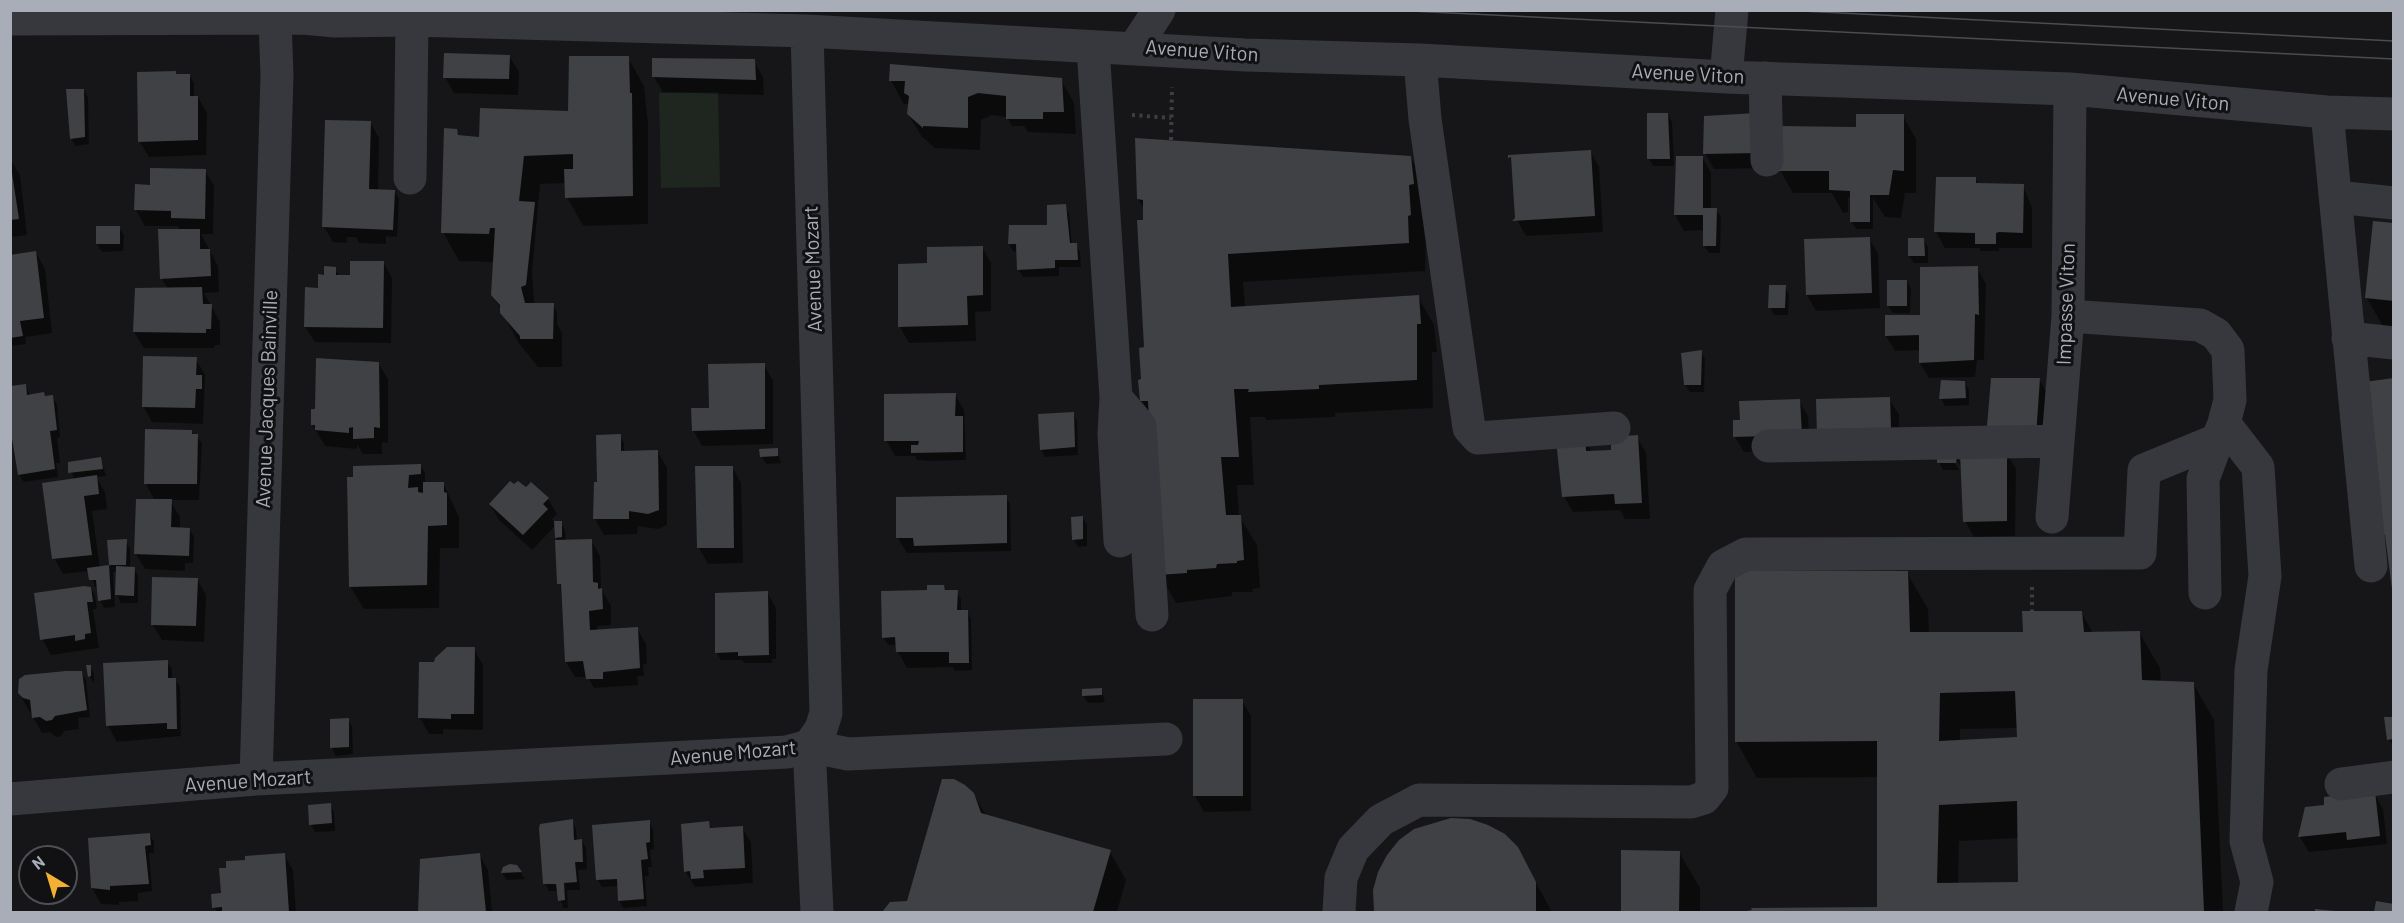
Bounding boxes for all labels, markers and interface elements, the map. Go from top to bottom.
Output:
street label: Avenue Viton [1145,35,1259,67]
street label: Avenue Viton [1631,59,1745,89]
street label: Avenue Viton [2116,82,2230,116]
street label: Avenue Mozart [799,205,827,333]
street label: Impasse Viton [2052,243,2080,365]
street label: Avenue Jacques Bainville [251,289,283,509]
street label: Avenue Mozart [669,736,797,770]
street label: Avenue Mozart [184,765,312,797]
north arrow [18,845,78,905]
text: N [28,851,48,873]

